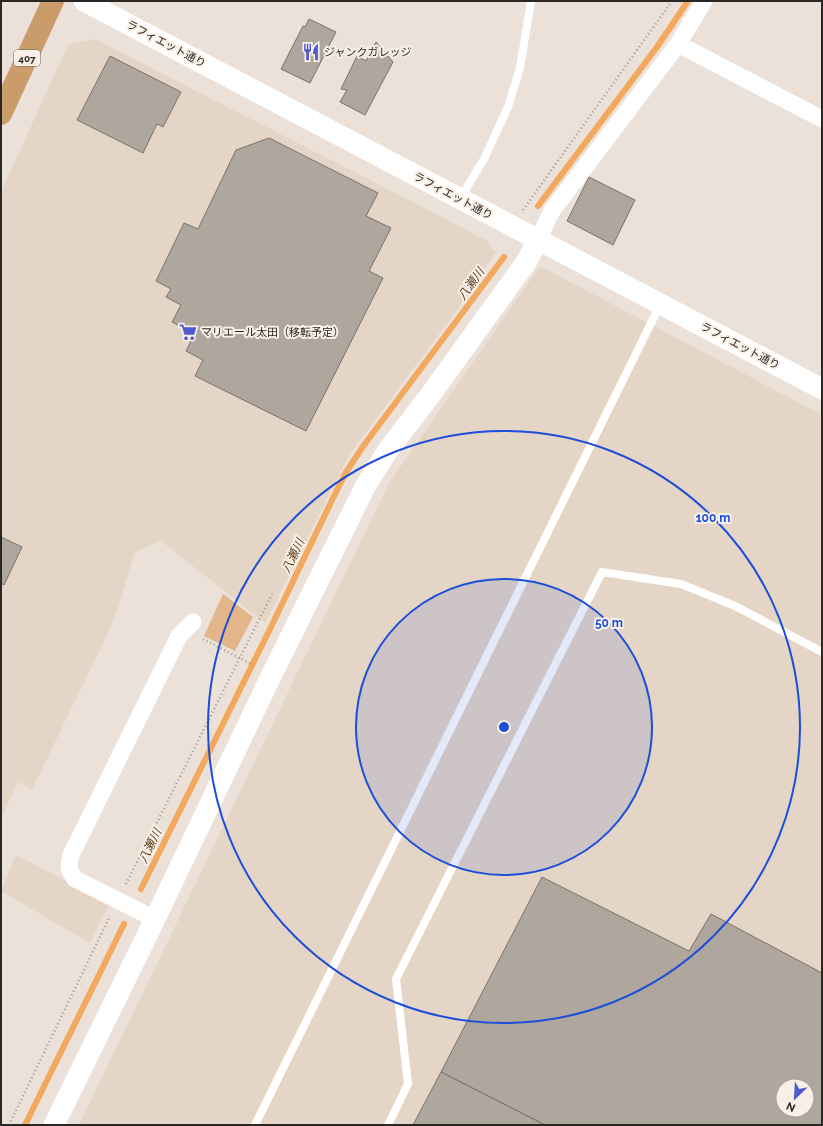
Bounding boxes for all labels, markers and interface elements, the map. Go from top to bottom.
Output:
street label: ラフィエット通り [124,18,208,70]
restaurant icon: ジャンクガレッジ [301,42,321,62]
place label: ジャンクガレッジ [324,46,411,59]
road number: 407 [14,50,40,66]
street label: ラフィエット通り [411,170,495,222]
water label: 八瀬川 [455,264,488,303]
street label: ラフィエット通り [698,320,782,372]
supermarket icon: マリエール太田（移転予定） [178,322,198,342]
place label: マリエール太田（移転予定） [201,326,344,339]
text: 100 m [696,511,730,525]
water label: 八瀬川 [279,535,308,575]
text: 50 m [595,616,623,630]
centre of rings [497,720,511,734]
water label: 八瀬川 [136,825,165,865]
north arrow [775,1078,815,1118]
text: N [784,1099,798,1114]

